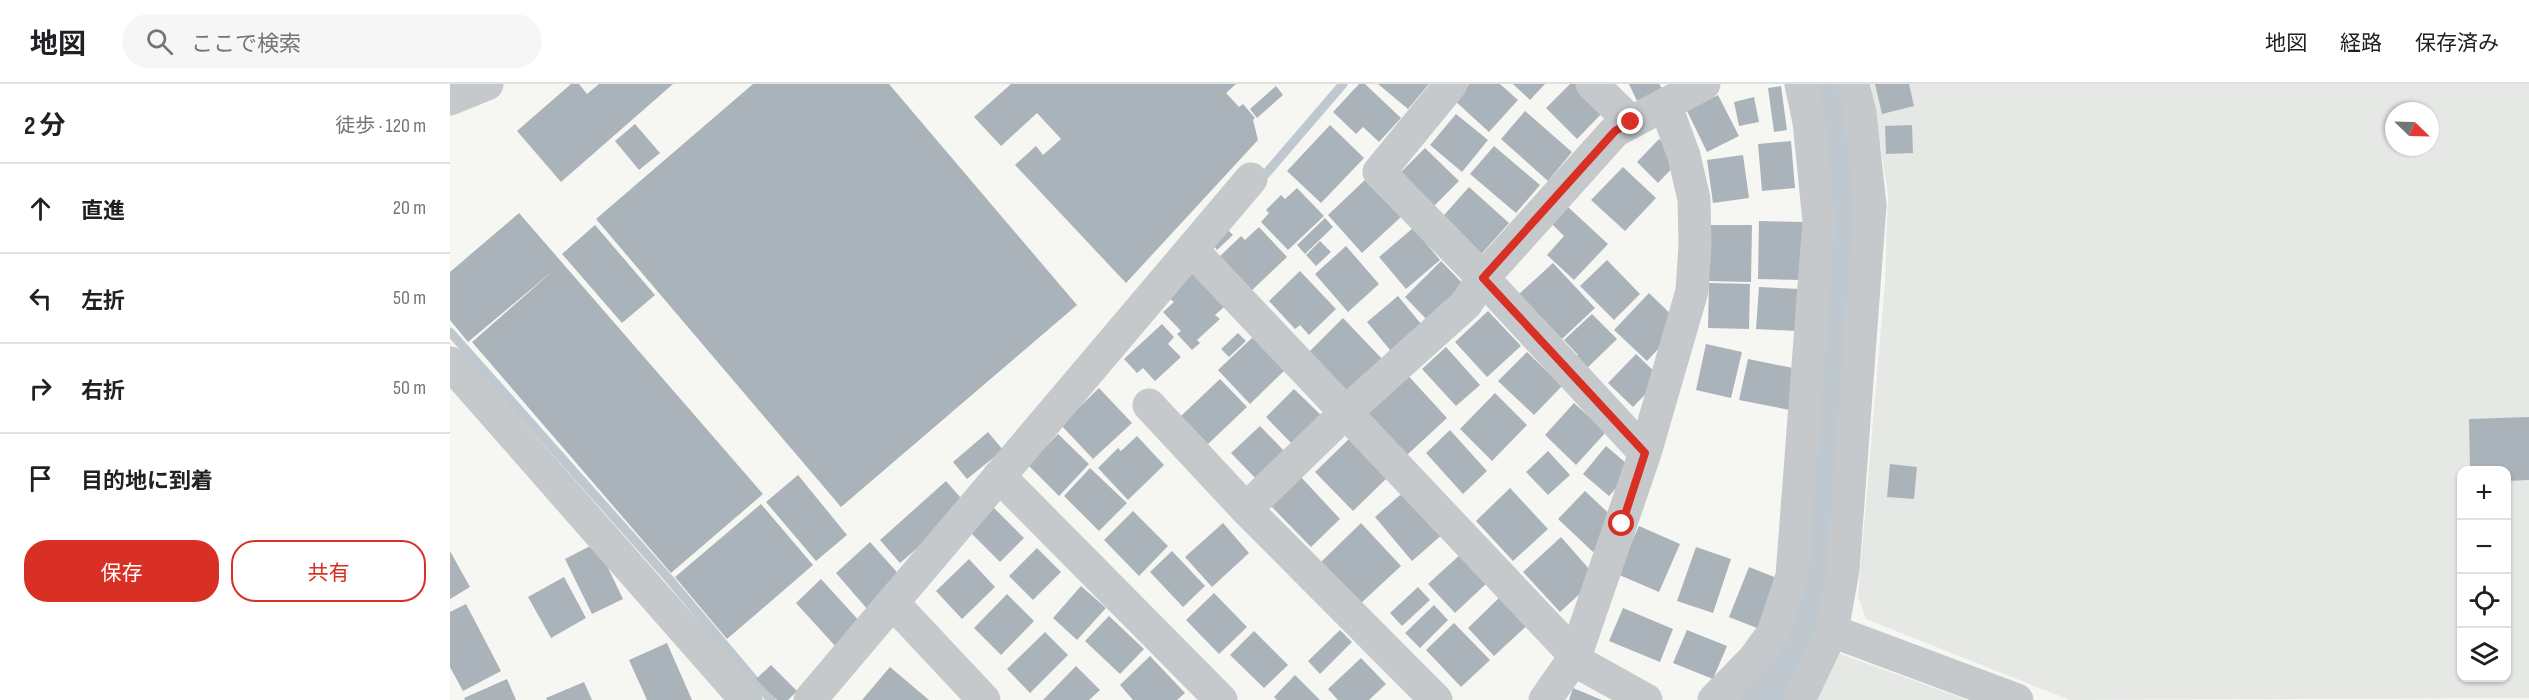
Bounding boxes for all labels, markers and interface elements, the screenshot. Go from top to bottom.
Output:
search box [122,14,542,68]
icon: search [143,25,176,58]
text: 地図 [30,28,86,61]
text: ここで検索 [191,31,301,58]
text: 地図 [2265,31,2307,56]
text: 経路 [2340,31,2382,56]
text: 保存済み [2415,31,2499,56]
north arrow [2385,102,2439,156]
route end [1617,108,1643,134]
text: 2 分 [24,111,65,142]
text: 徒歩 · 120 m [335,114,426,138]
icon: ahead [24,192,57,225]
text: 20 m [393,196,426,220]
text: 直進 [81,198,125,225]
icon: left [24,282,57,315]
text: 50 m [393,286,426,310]
text: 左折 [81,288,125,315]
icon: right [24,372,57,405]
text: 50 m [393,376,426,400]
text: 右折 [81,378,125,405]
icon: arrive [24,462,57,495]
map controls [2457,466,2511,682]
button: + [2457,466,2511,520]
text: 目的地に到着 [81,468,213,495]
route start [1608,510,1634,536]
button: − [2457,520,2511,574]
button: 保存 [24,540,219,602]
button: 共有 [231,540,426,602]
button: locate [2457,574,2511,628]
button: layers [2457,628,2511,682]

